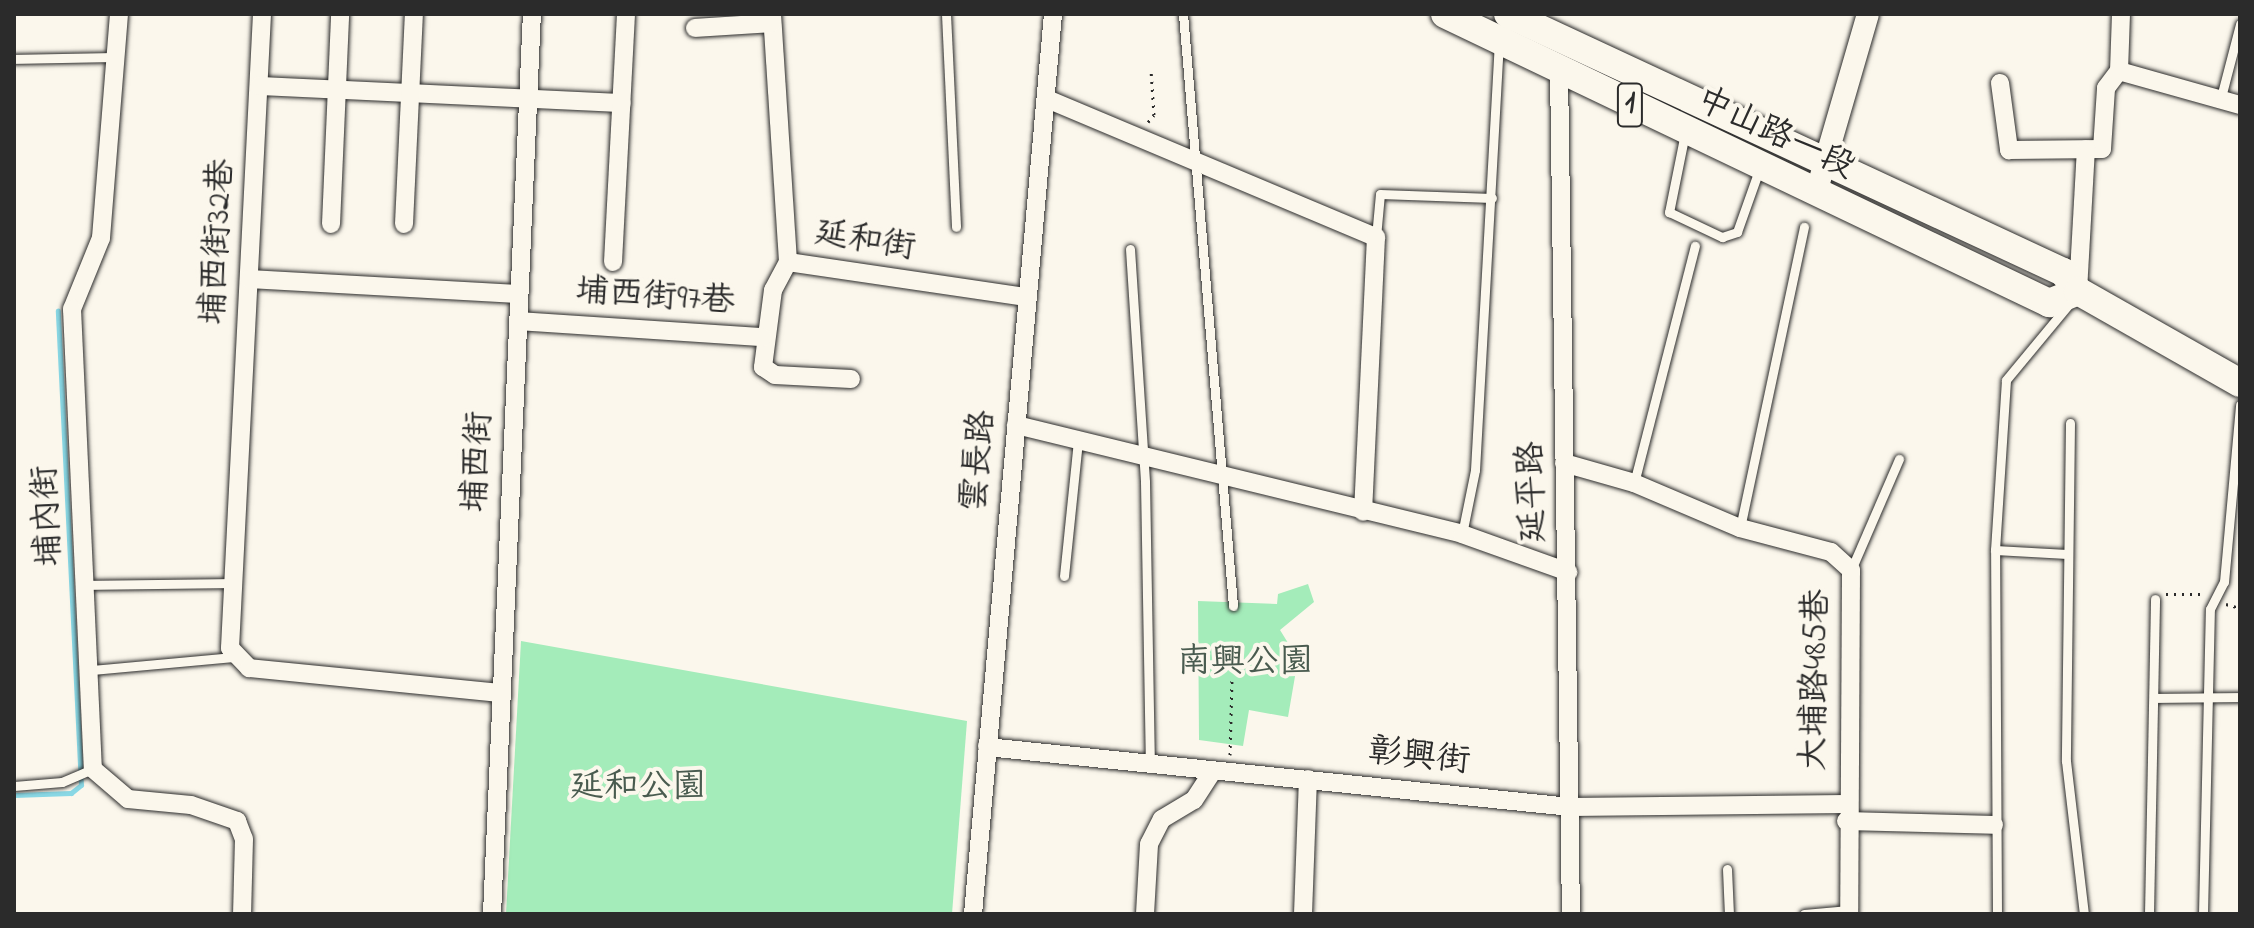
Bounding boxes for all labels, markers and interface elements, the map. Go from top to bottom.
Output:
road number: 1 [1616,77,1644,133]
street label: 中山路一段 [1689,81,1861,189]
street label: 埔西街32巷 [194,158,244,326]
street label: 延和街 [811,214,919,270]
street label: 埔西街97巷 [574,272,736,324]
street label: 雲長路 [955,408,1005,514]
street label: 埔西街 [456,410,502,514]
street label: 延平路 [1512,440,1556,544]
street label: 埔內街 [26,464,72,568]
street label: 大埔路485巷 [1795,589,1839,771]
park label: 南興公園 [1177,644,1313,684]
street label: 彰興街 [1366,732,1472,784]
park label: 延和公園 [570,769,706,809]

